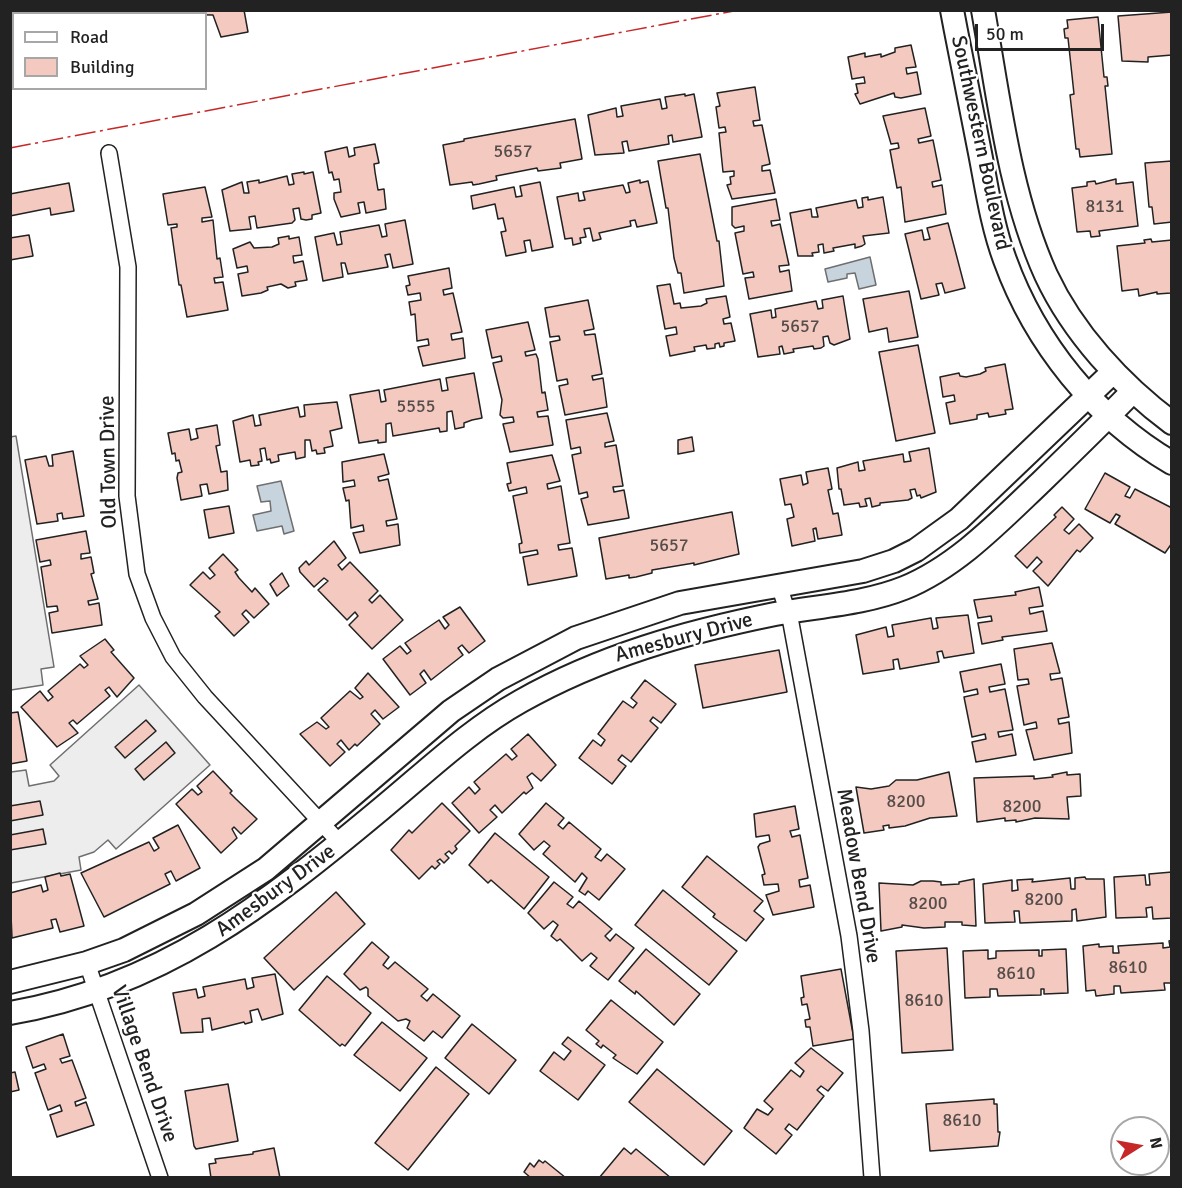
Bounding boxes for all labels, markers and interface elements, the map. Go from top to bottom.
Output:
legend [12,12,207,90]
scale bar [978,12,1107,50]
text: 50 m [986,23,1024,45]
text: Road [70,26,109,48]
street label: Southwestern Boulevard [945,33,1015,253]
text: Building [70,56,134,78]
house number: 5657 [494,141,532,163]
house number: 8131 [1086,196,1124,218]
house number: 5657 [781,316,819,338]
street label: Old Town Drive [95,395,123,529]
house number: 5555 [397,396,435,418]
house number: 5657 [650,535,688,557]
street label: Amesbury Drive [612,608,756,668]
street label: Meadow Bend Drive [830,787,886,965]
house number: 8200 [887,791,925,813]
house number: 8200 [1003,796,1041,818]
street label: Amesbury Drive [211,839,341,943]
house number: 8200 [1025,889,1063,911]
house number: 8200 [909,893,947,915]
house number: 8610 [1109,957,1147,979]
house number: 8610 [997,963,1035,985]
street label: Village Bend Drive [105,982,183,1146]
house number: 8610 [905,990,943,1012]
house number: 8610 [943,1110,981,1132]
north arrow [1110,1116,1170,1176]
text: N [1145,1136,1167,1150]

